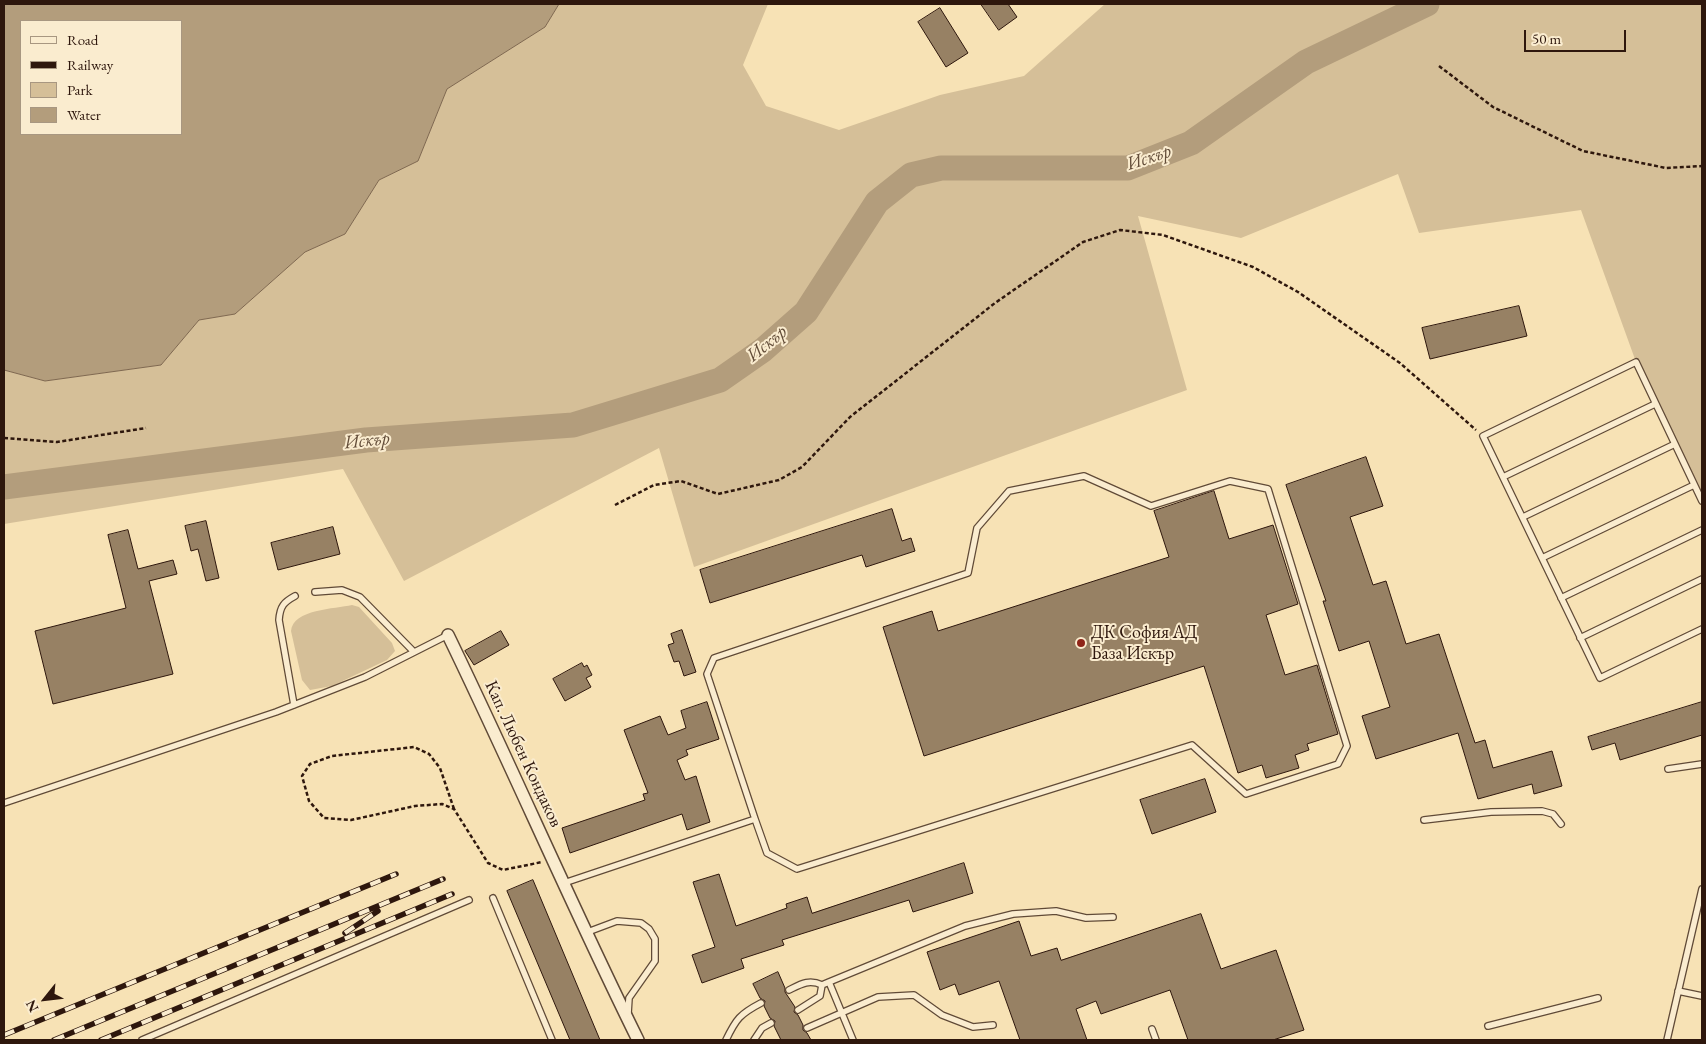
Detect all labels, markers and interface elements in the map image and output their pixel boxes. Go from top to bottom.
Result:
legend [20,20,182,135]
scale bar [1526,20,1628,52]
text: 50 m [1532,29,1561,48]
text: Road [67,30,98,49]
text: Railway [67,55,113,74]
text: Park [67,80,93,99]
text: Water [67,105,101,124]
water label: Искър [1124,140,1174,176]
water label: Искър [742,321,792,367]
water label: Искър [343,427,391,455]
place label: ДК София АД База Искър [1091,622,1198,664]
marker: ДК София АД База Искър [1075,637,1087,649]
street label: Кап. Любен Кондаков [480,677,566,831]
north arrow [20,974,70,1024]
text: N [21,997,43,1016]

